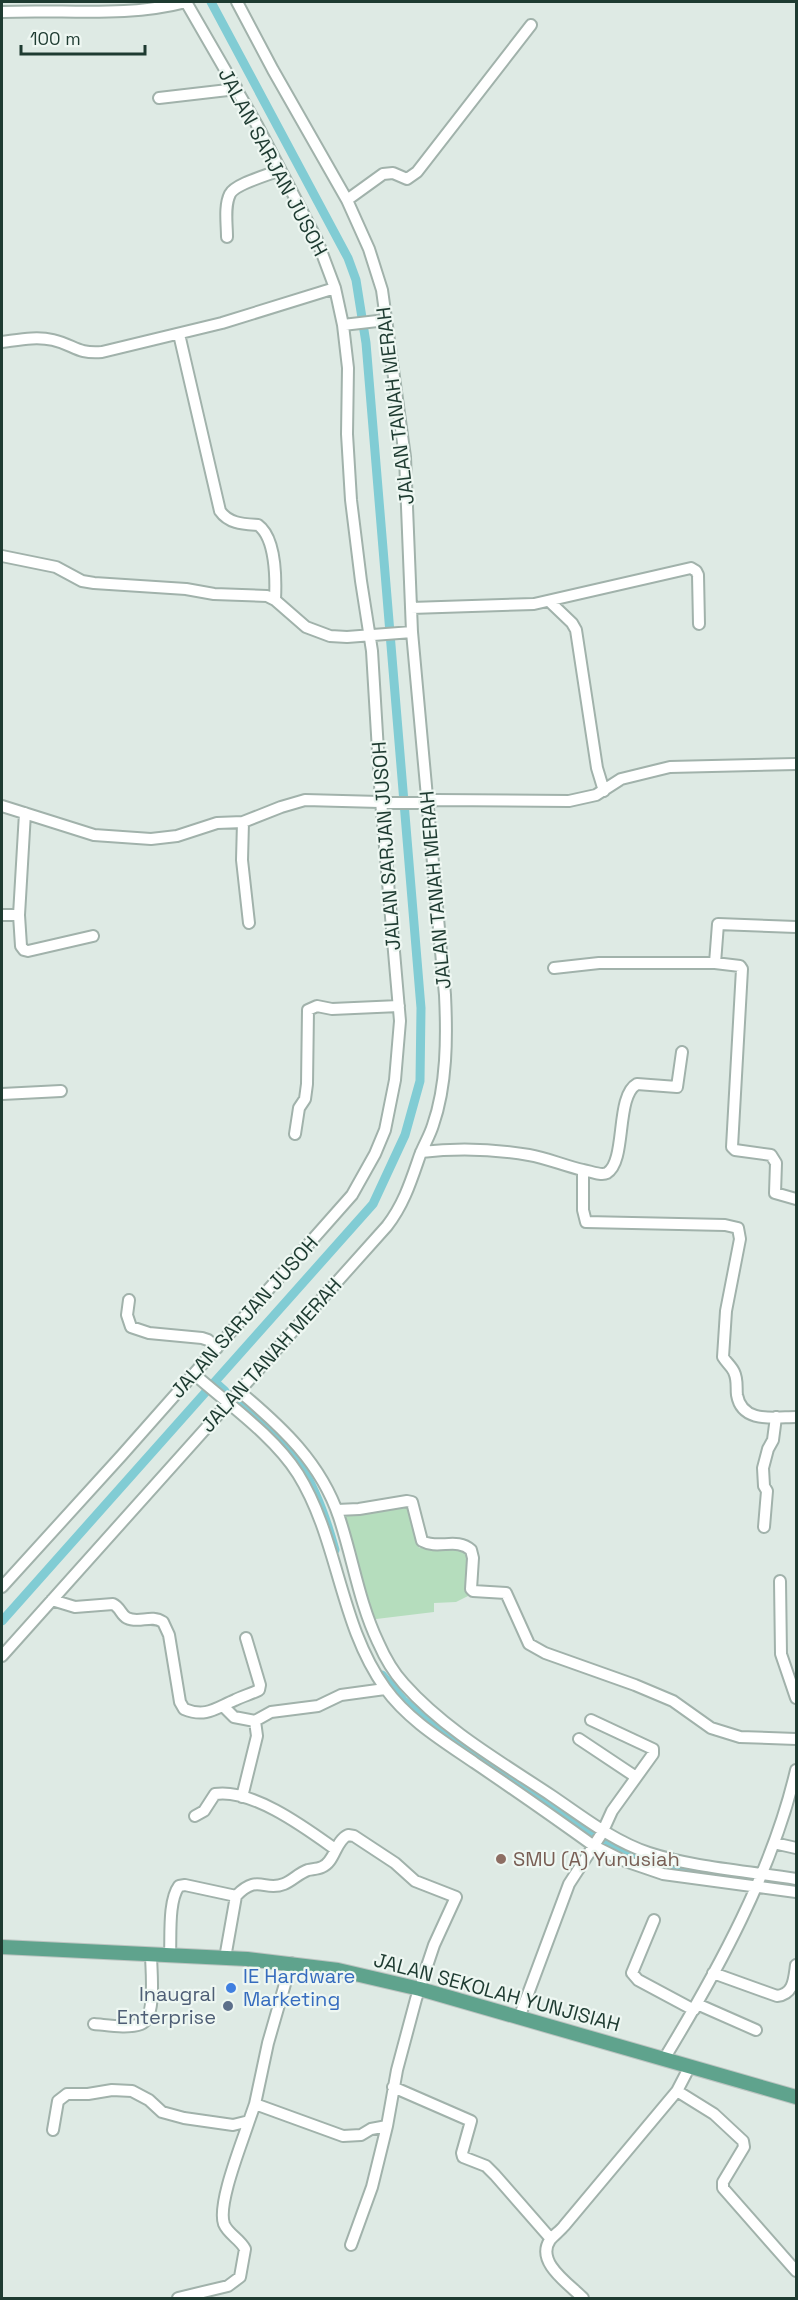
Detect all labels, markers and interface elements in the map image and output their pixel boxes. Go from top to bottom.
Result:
scale bar [21,18,146,56]
text: 100 m [30,27,81,50]
street label: JALAN SARJAN JUSOH [212,63,334,261]
street label: JALAN TANAH MERAH [370,306,420,506]
street label: JALAN SARJAN JUSOH [366,741,406,951]
street label: JALAN TANAH MERAH [413,790,457,990]
street label: JALAN SARJAN JUSOH [164,1230,324,1404]
street label: JALAN TANAH MERAH [195,1272,347,1438]
place label: SMU (A) Yunusiah [513,1846,680,1872]
marker: SMU (A) Yunusiah [494,1852,508,1866]
street label: JALAN SEKOLAH YUNJISIAH [371,1947,623,2037]
place label: IE Hardware Marketing [243,1963,355,2012]
place label: Inaugral Enterprise [117,1981,216,2030]
marker: IE Hardware Marketing [224,1981,238,1995]
marker: Inaugral Enterprise [221,1999,235,2013]

